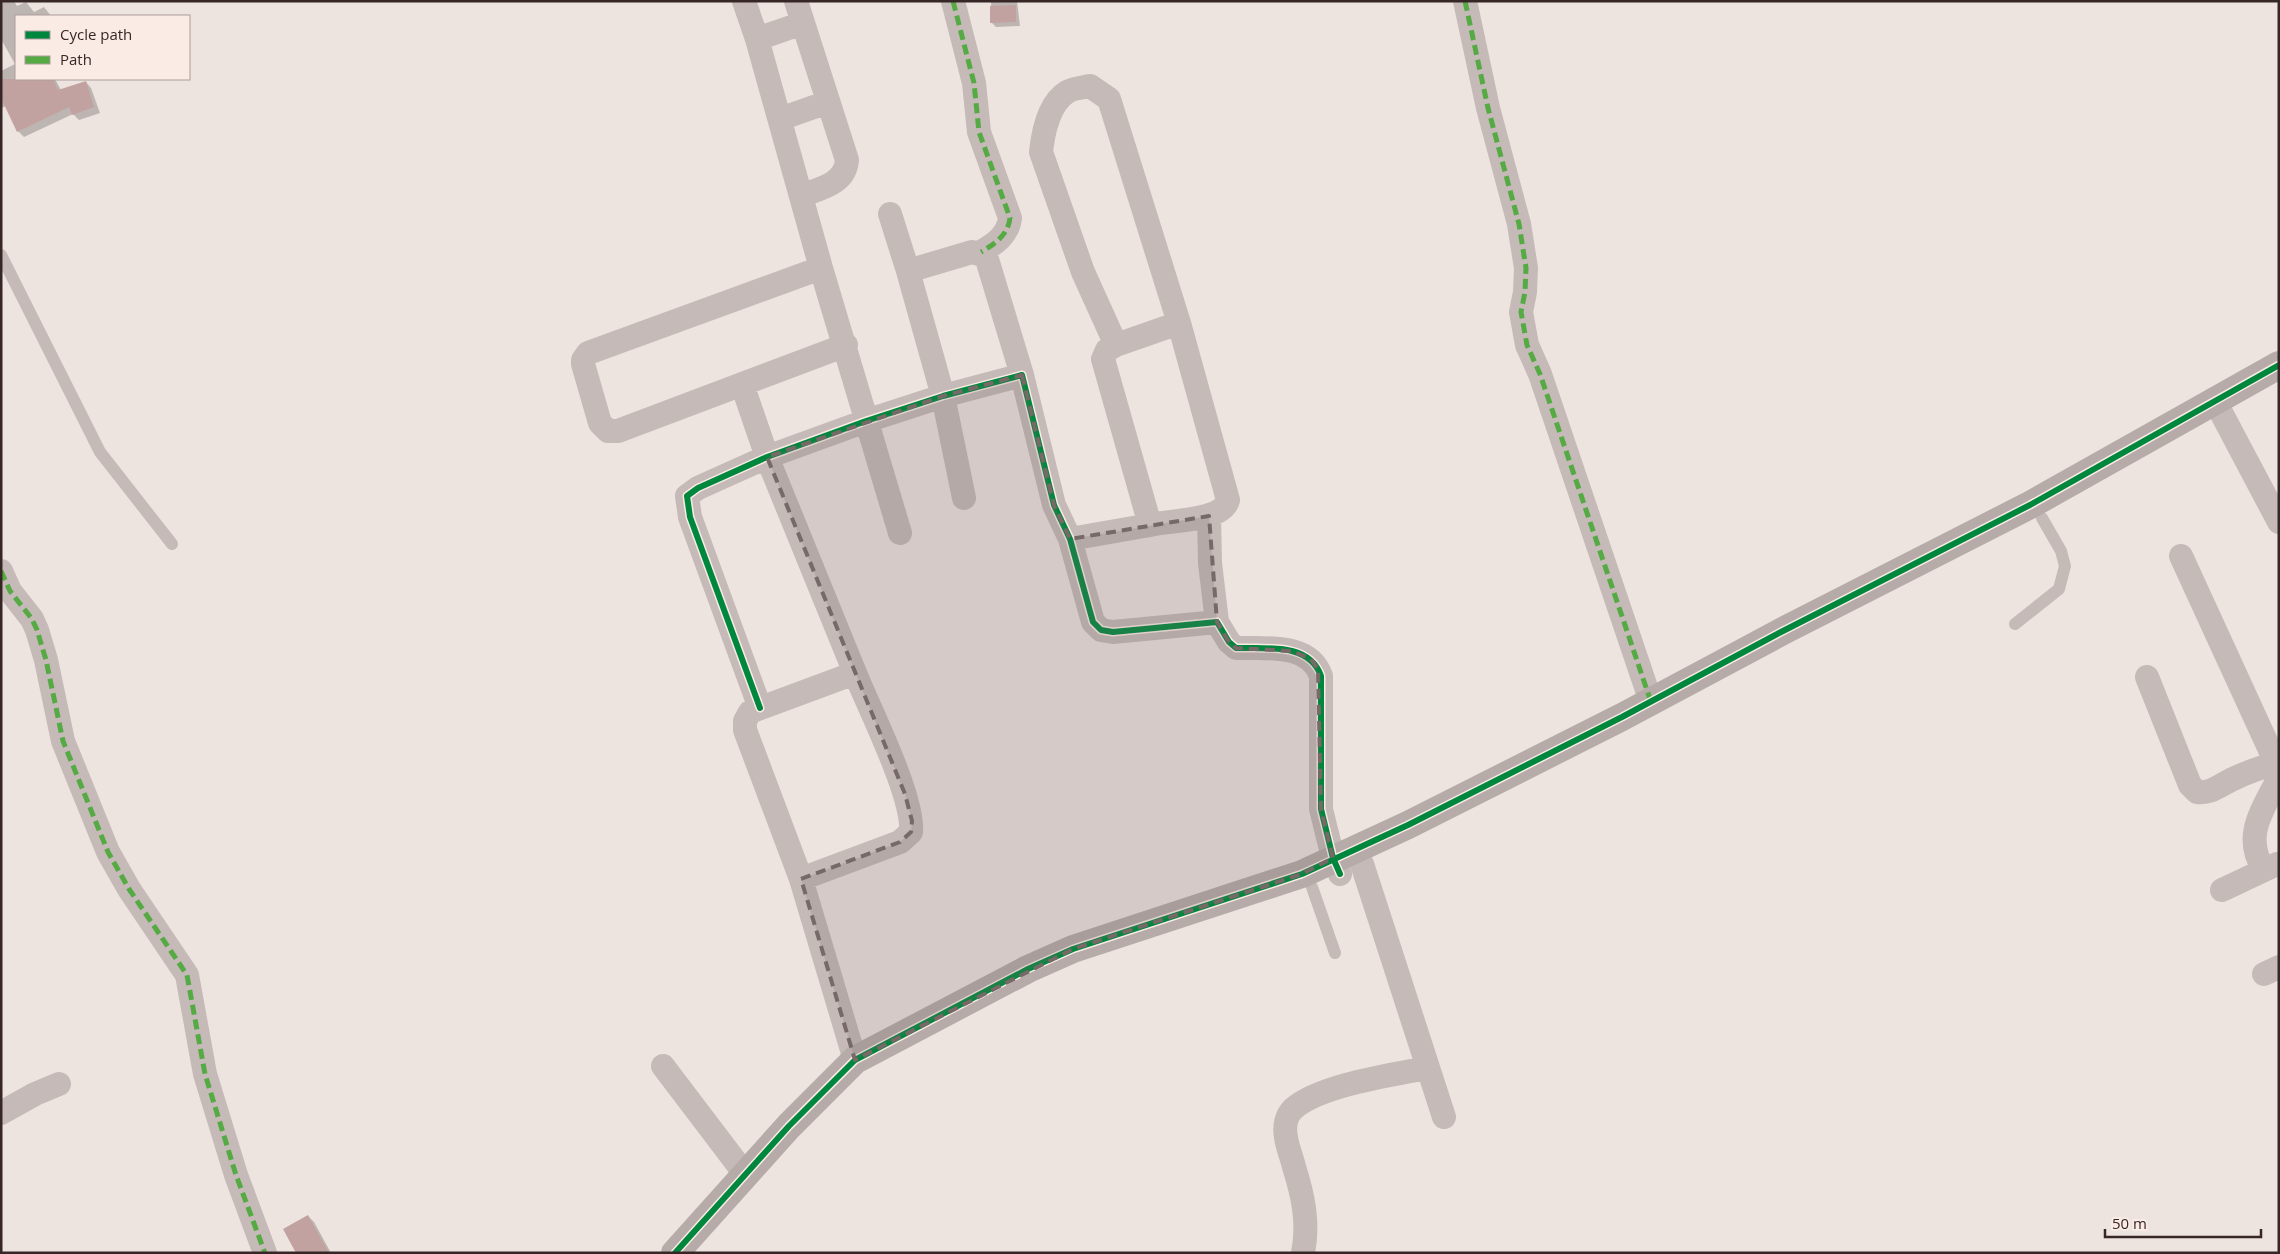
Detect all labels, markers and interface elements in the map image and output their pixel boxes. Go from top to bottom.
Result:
legend [15,15,190,80]
text: Cycle path [60,24,132,44]
text: Path [60,49,92,69]
scale bar [2105,1206,2261,1238]
text: 50 m [2112,1213,2147,1233]

